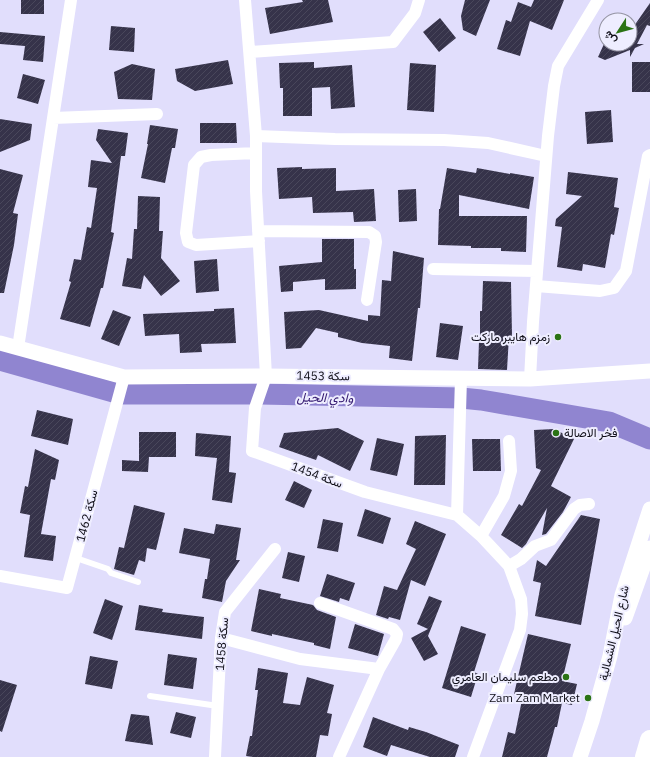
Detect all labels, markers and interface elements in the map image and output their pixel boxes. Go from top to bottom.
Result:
north arrow [598,12,638,52]
text: ش [600,28,619,47]
place label: زمزم هايبر ماركت [471,329,550,345]
marker: زمزم هايبر ماركت [553,332,563,342]
street label: سكة 1453 [296,368,350,383]
water label: وادي الحيل [296,389,354,408]
place label: فخر الاصالة [564,425,618,441]
marker: فخر الاصالة [551,428,561,438]
street label: سكة 1454 [289,458,345,491]
street label: سكة 1462 [72,488,101,544]
street label: شارع الحيل الشمالية [595,584,634,683]
street label: سكة 1458 [212,617,231,671]
place label: مطعم سليمان العامري [452,669,558,687]
marker: مطعم سليمان العامري [561,672,571,682]
place label: Zam Zam Market [489,690,580,705]
marker: Zam Zam Market [583,693,593,703]

